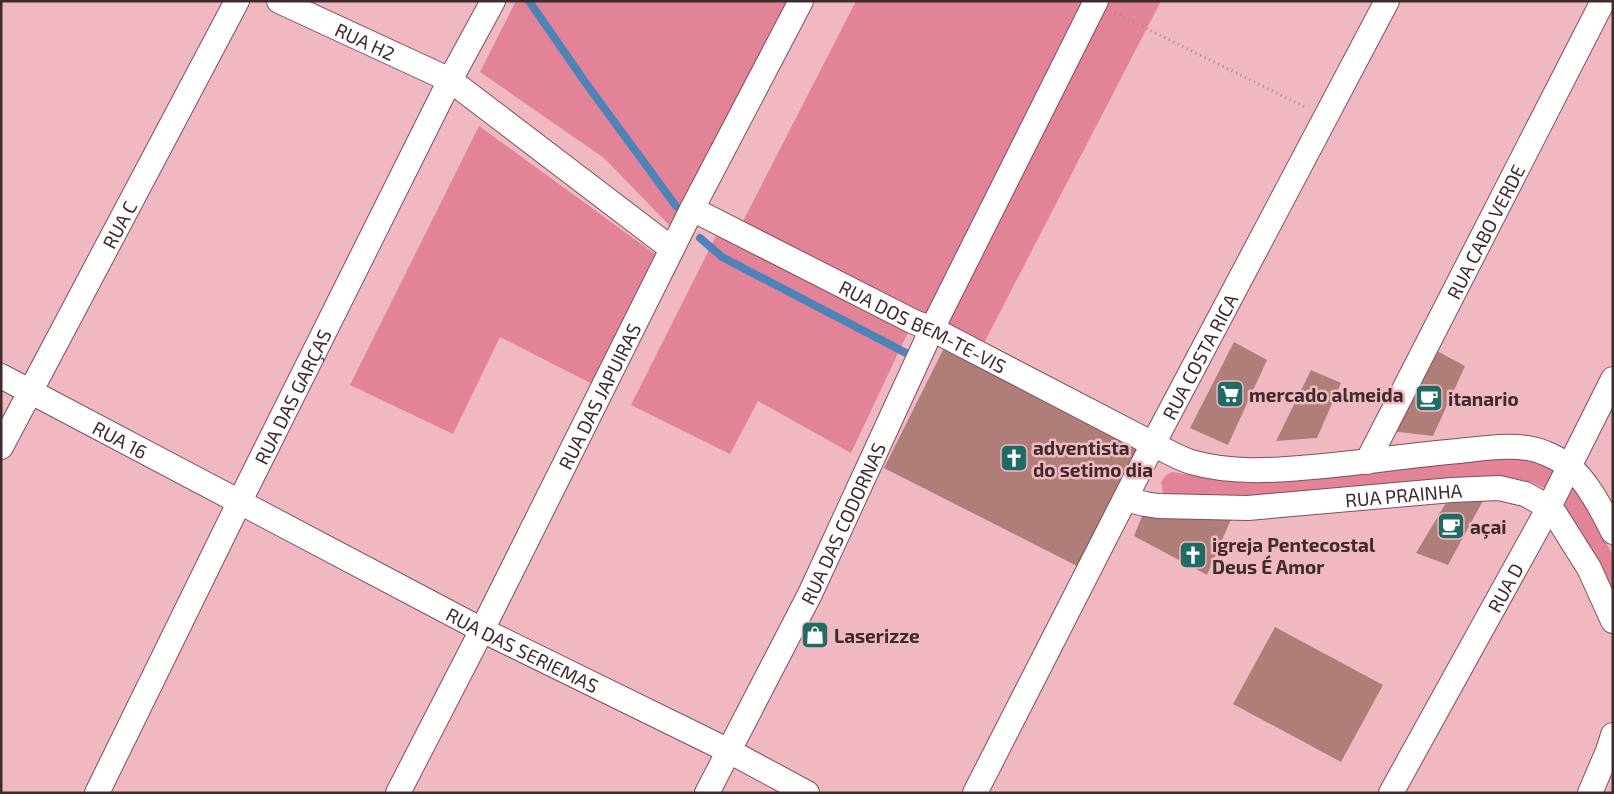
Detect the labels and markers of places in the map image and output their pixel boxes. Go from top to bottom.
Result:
supermarket icon: mercado almeida [1215,379,1245,409]
place label: mercado almeida [1249,383,1404,406]
cafe icon: itanario [1414,383,1444,413]
place label: itanario [1448,387,1519,410]
place label: adventista do setimo dia [1033,436,1153,481]
church icon: adventista do setimo dia [999,443,1029,473]
cafe icon: açai [1436,511,1466,541]
place label: açai [1470,515,1507,539]
place label: igreja Pentecostal Deus É Amor [1212,533,1376,578]
church icon: igreja Pentecostal Deus É Amor [1178,540,1208,570]
shop icon: Laserizze [800,620,830,650]
place label: Laserizze [834,624,920,647]

